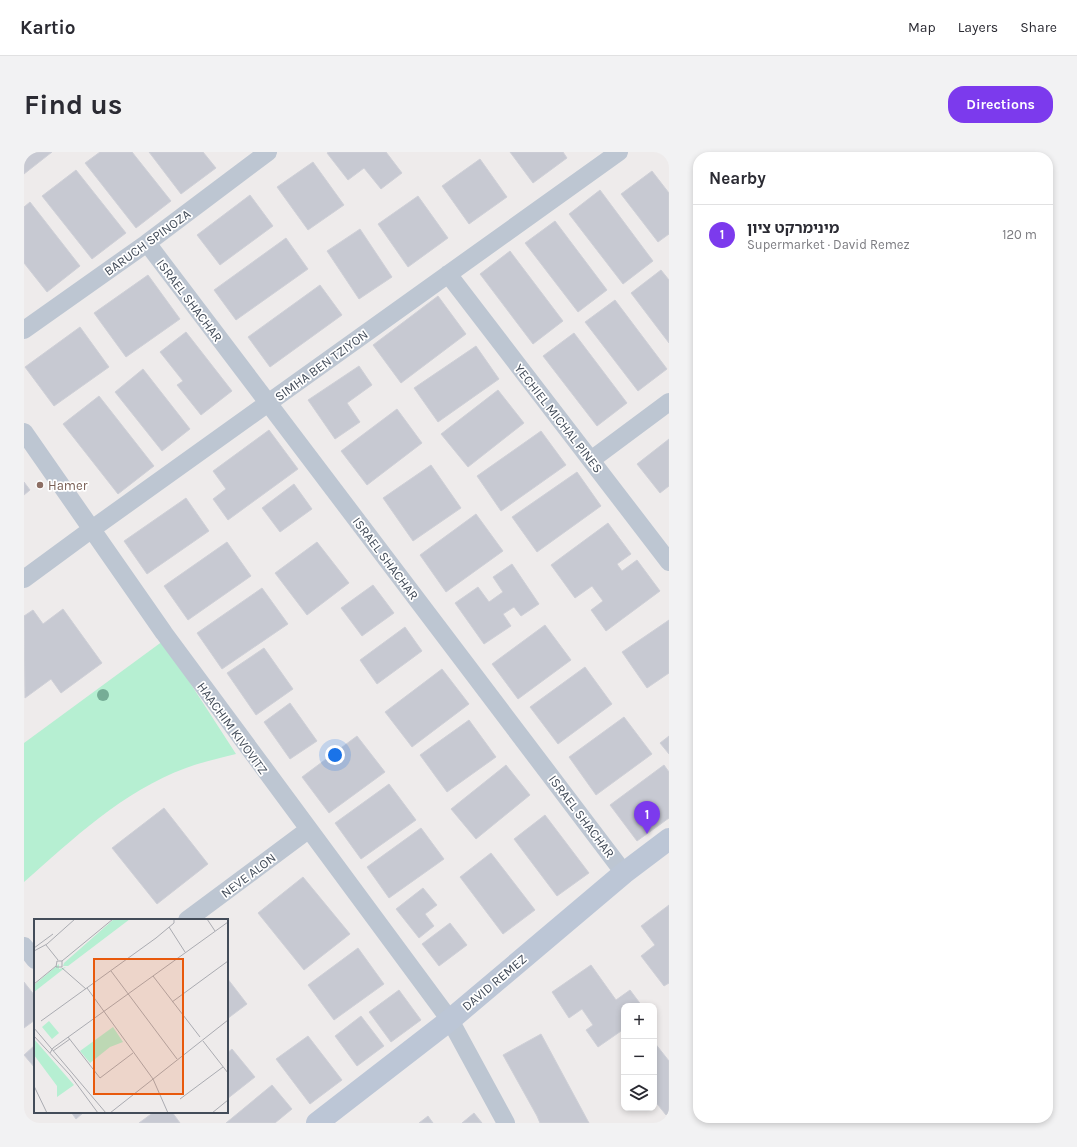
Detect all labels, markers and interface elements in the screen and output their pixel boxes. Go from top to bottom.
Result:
text: Kartio [20,17,75,39]
text: Map [908,19,936,36]
text: Layers [958,19,998,36]
text: Share [1020,19,1057,36]
button: Directions [948,86,1053,123]
text: Find us [24,88,123,121]
text: Nearby [709,168,766,188]
street label: BARUCH SPINOZA [101,206,194,279]
text: מינימרקט ציון [747,219,839,237]
text: 1 [720,227,724,242]
text: 120 m [1002,227,1037,242]
text: Supermarket · David Remez [747,237,910,252]
street label: ISRAEL SHACHAR [154,256,226,345]
street label: SIMHA BEN TZIYON [272,327,371,404]
street label: YECHIEL MICHAL PINES [511,361,606,476]
place label: Hamer [48,478,88,493]
marker: Hamer [35,480,45,490]
street label: ISRAEL SHACHAR [350,514,422,603]
street label: HAACHIM KIVOVITZ [194,679,271,777]
your location [325,745,345,765]
street label: ISRAEL SHACHAR [546,772,618,861]
pin: 1 [634,801,660,834]
street label: NEVE ALON [218,850,279,901]
inset map [34,919,228,1113]
street label: DAVID REMEZ [459,951,530,1014]
map controls [621,1003,657,1111]
button: + [621,1003,657,1039]
button: − [621,1039,657,1075]
button: layers [621,1075,657,1111]

